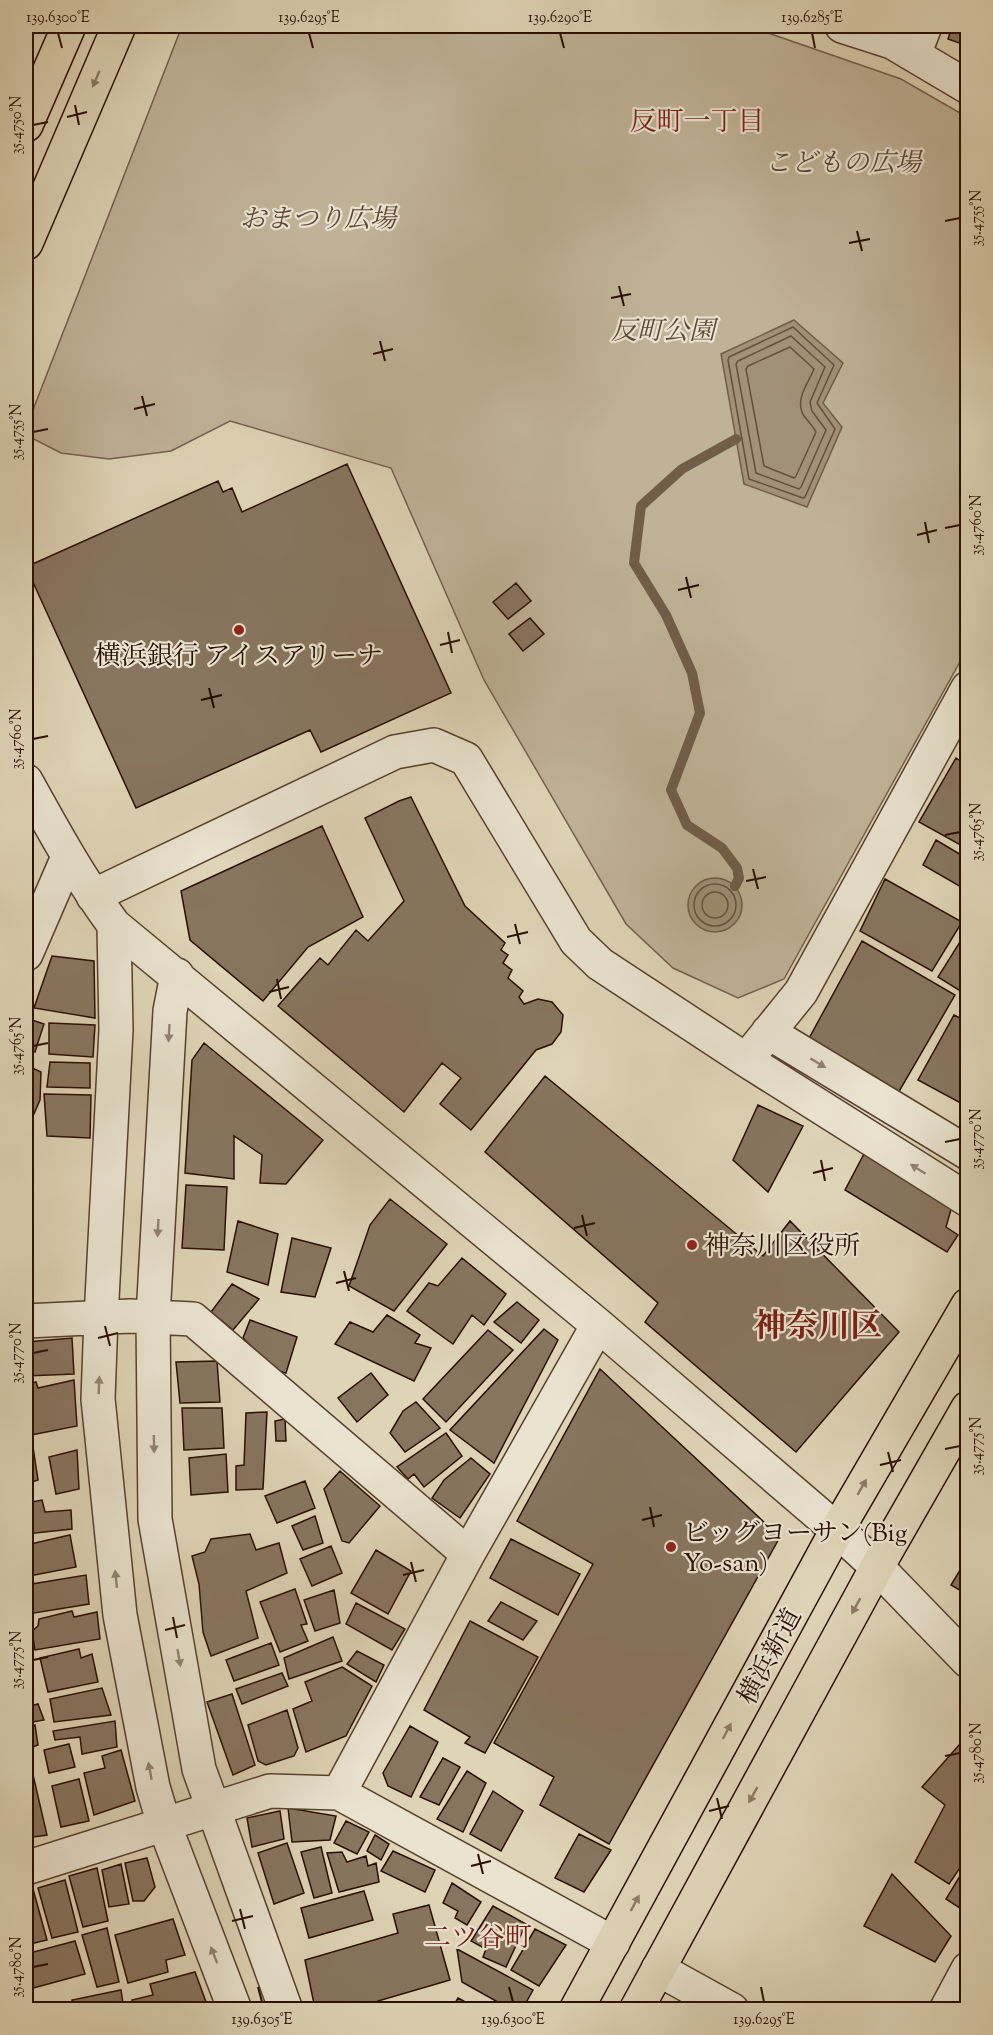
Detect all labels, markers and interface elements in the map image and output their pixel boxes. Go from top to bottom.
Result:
text: 139.6300°E [26,8,90,29]
text: 139.6295°E [278,8,340,29]
text: 139.6290°E [528,8,592,29]
text: 139.6285°E [781,8,843,29]
one-way arrow [91,71,101,89]
text: 35.4750°N [7,96,28,154]
district label: 反町一丁目 [630,104,765,143]
park label: こどもの広場 [765,146,923,183]
text: 35.4755°N [967,190,988,246]
park label: おまつり広場 [240,202,398,239]
park label: 反町公園 [611,314,719,351]
text: 35.4755°N [7,404,28,460]
text: 35.4760°N [967,494,988,556]
marker: 横浜銀行 アイスアリーナ [232,623,246,637]
place label: 横浜銀行 アイスアリーナ [95,639,383,676]
text: 35.4760°N [7,708,28,770]
text: 35.4765°N [967,803,988,861]
text: 35.4765°N [7,1017,28,1075]
one-way arrow [164,1024,174,1043]
one-way arrow [810,1057,826,1068]
text: 35.4770°N [967,1109,988,1169]
one-way arrow [910,1164,926,1175]
one-way arrow [154,1218,163,1237]
place label: 神奈川区役所 [704,1229,860,1266]
marker: 神奈川区役所 [685,1238,699,1252]
district label: 神奈川区 [754,1305,882,1351]
text: 35.4770°N [7,1323,28,1383]
one-way arrow [94,1376,103,1395]
text: 35.4775°N [967,1417,988,1475]
one-way arrow [149,1434,159,1453]
one-way arrow [856,1479,867,1495]
place label: ビッグヨーサン(Big Yo-san) [683,1516,907,1583]
marker: ビッグヨーサン(Big Yo-san) [664,1540,678,1554]
one-way arrow [111,1570,121,1589]
one-way arrow [851,1597,861,1614]
street label: 横浜新道 [730,1603,812,1712]
text: 35.4775°N [7,1631,28,1689]
one-way arrow [174,1648,183,1667]
text: 35.4780°N [967,1722,988,1784]
one-way arrow [722,1723,732,1740]
one-way arrow [145,1761,154,1780]
one-way arrow [748,1787,758,1804]
one-way arrow [630,1894,640,1911]
district label: 二ツ谷町 [424,1920,532,1959]
text: 35.4780°N [7,1936,28,1998]
one-way arrow [209,1946,219,1964]
text: 139.6305°E [231,2010,293,2031]
text: 139.6300°E [481,2010,545,2031]
text: 139.6295°E [733,2010,795,2031]

